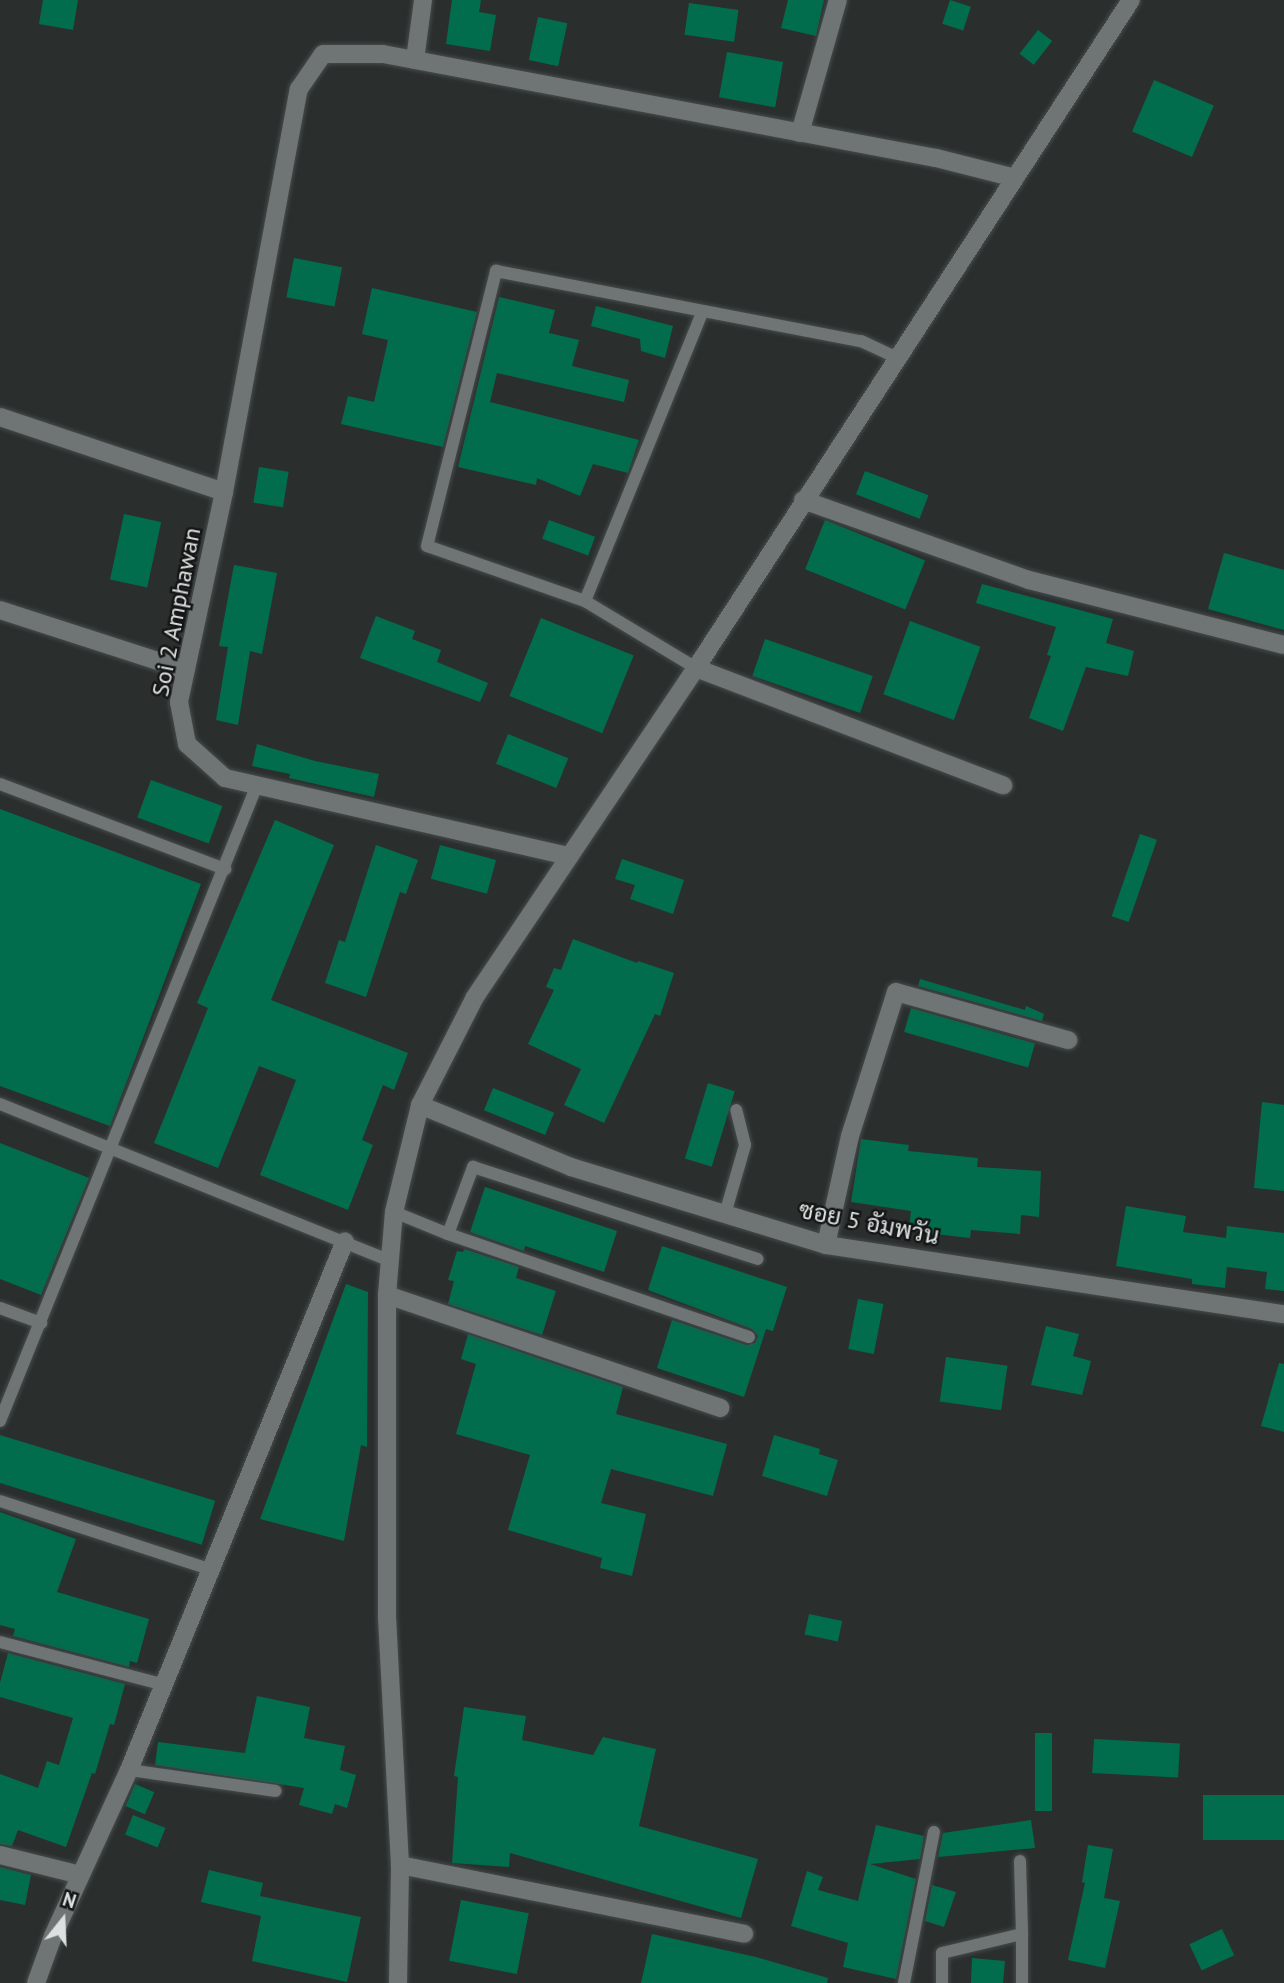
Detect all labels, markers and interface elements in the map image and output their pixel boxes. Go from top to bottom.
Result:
street label: Soi 2 Amphawan [145,525,207,699]
street label: ซอย 5 อัมพวัน [796,1195,942,1251]
north arrow [28,1885,98,1955]
text: N [60,1887,79,1913]

